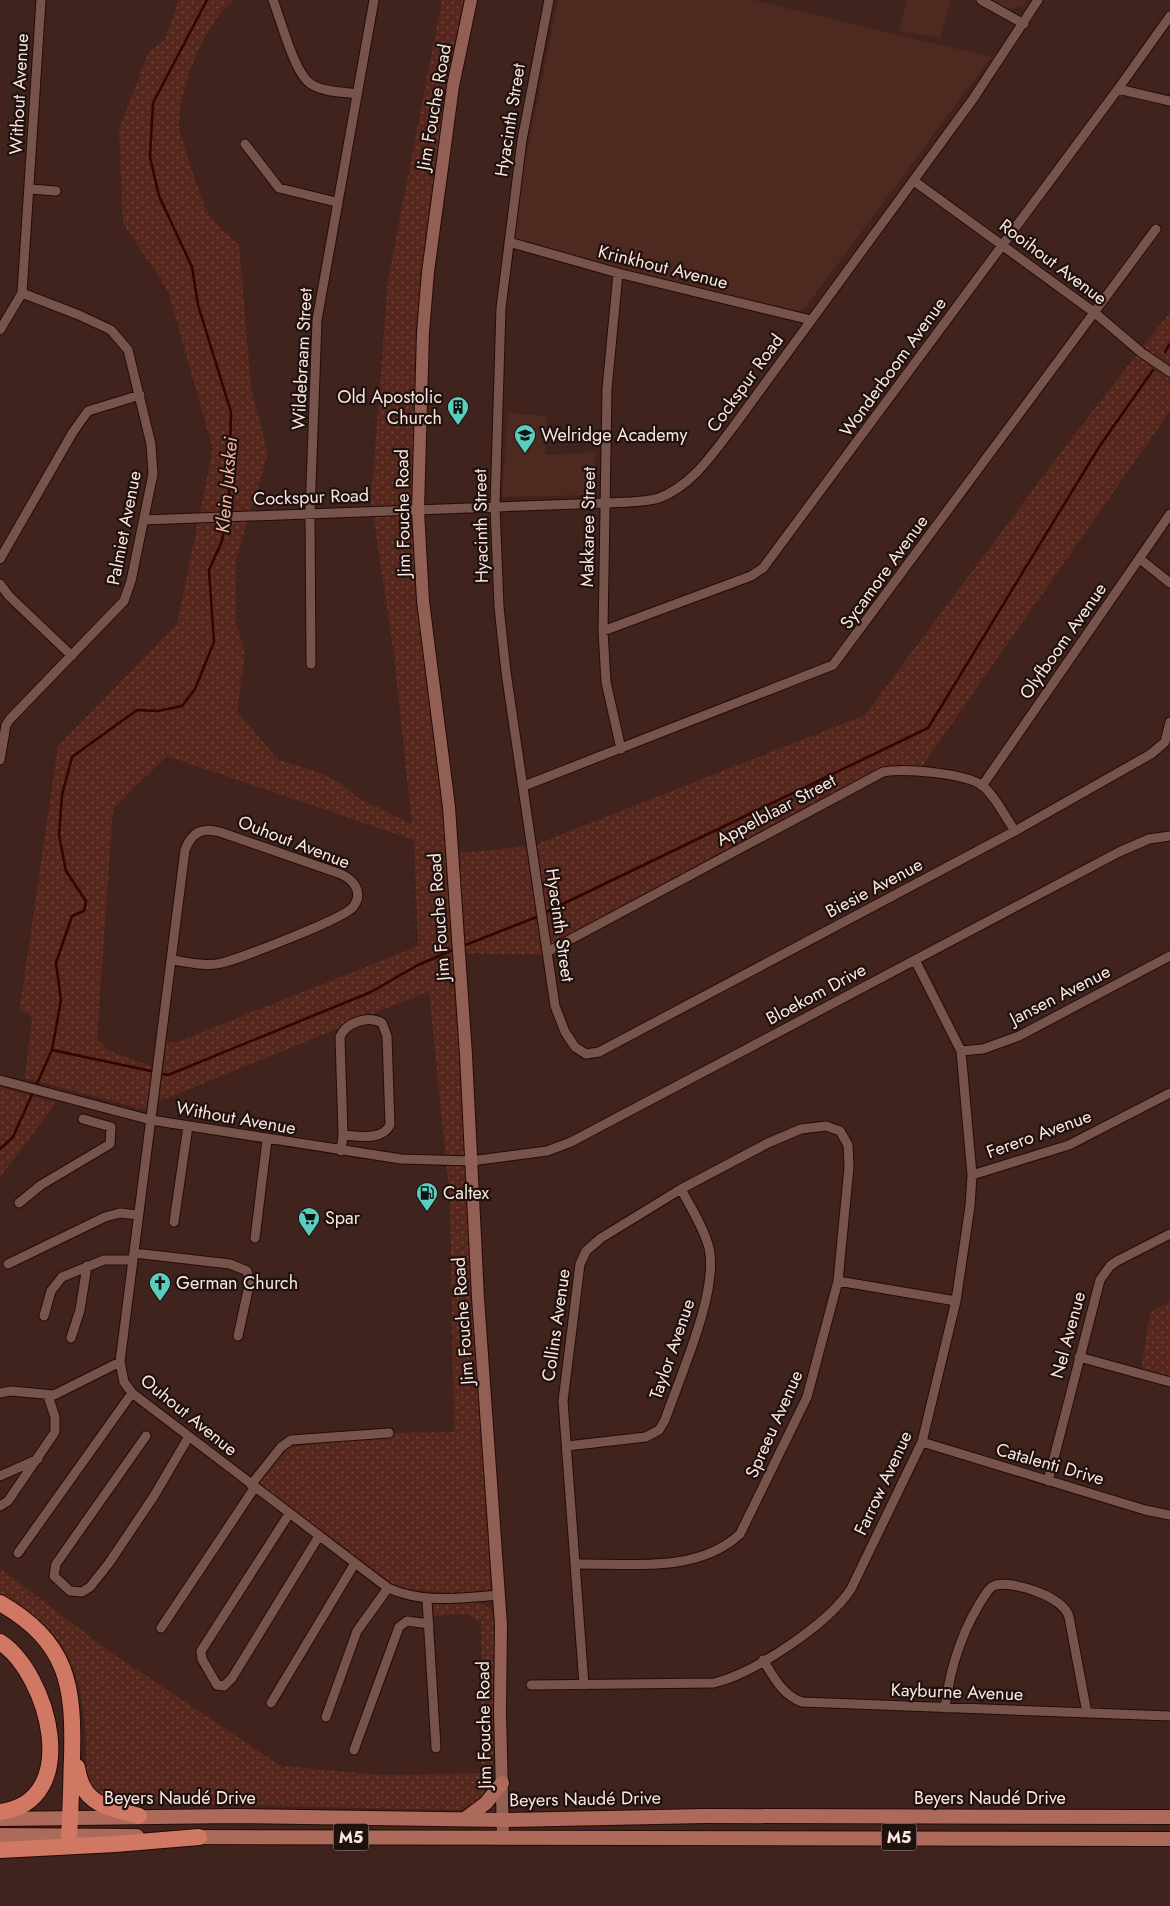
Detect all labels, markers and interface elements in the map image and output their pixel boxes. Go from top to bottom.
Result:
street label: Without Avenue [3,33,35,155]
street label: Jim Fouche Road [410,42,458,174]
street label: Hyacinth Street [488,61,532,178]
street label: Rooihout Avenue [994,213,1112,311]
street label: Krinkhout Avenue [595,238,731,296]
street label: Wildebraam Street [285,287,319,431]
street label: Wonderboom Avenue [833,292,953,442]
street label: Cockspur Road [700,328,790,438]
place label: Old Apostolic Church [337,384,442,431]
building icon: Old Apostolic Church [446,395,470,426]
place label: Welridge Academy [541,422,687,448]
school or university icon: Welridge Academy [513,423,537,454]
water label: Klein Jukskei [209,435,244,534]
street label: Jim Fouche Road [389,449,417,579]
street label: Makkaree Street [574,466,602,587]
street label: Hyacinth Street [467,468,495,583]
street label: Palmiet Avenue [100,469,148,587]
street label: Cockspur Road [253,482,369,512]
street label: Sycamore Avenue [834,510,934,634]
street label: Olyfboom Avenue [1013,577,1113,705]
street label: Appelblaar Street [712,767,841,852]
street label: Ouhout Avenue [234,809,354,875]
street label: Biesie Avenue [821,851,927,925]
street label: Jim Fouche Road [422,852,457,984]
street label: Hyacinth Street [539,867,581,984]
street label: Bloekom Drive [761,957,871,1031]
street label: Jansen Avenue [1003,958,1115,1032]
street label: Without Avenue [174,1095,298,1141]
street label: Ferero Avenue [983,1103,1095,1165]
place label: Caltex [443,1180,489,1206]
fuel station icon: Caltex [415,1181,439,1212]
place label: Spar [325,1205,361,1231]
supermarket icon: Spar [297,1206,321,1237]
street label: Jim Fouche Road [446,1256,481,1388]
street label: Collins Avenue [535,1267,577,1383]
place label: German Church [176,1270,298,1296]
church icon: German Church [148,1271,172,1302]
street label: Nel Avenue [1044,1289,1092,1381]
street label: Taylor Avenue [643,1295,701,1403]
street label: Spreeu Avenue [739,1366,809,1482]
street label: Ouhout Avenue [135,1368,243,1462]
street label: Farrow Avenue [847,1427,919,1539]
street label: Catalenti Drive [993,1436,1107,1492]
street label: Jim Fouche Road [470,1661,498,1791]
street label: Kayburne Avenue [890,1677,1024,1707]
street label: Beyers Naudé Drive [104,1785,256,1811]
street label: Beyers Naudé Drive [509,1785,661,1813]
street label: Beyers Naudé Drive [914,1785,1066,1811]
road number: M5 [334,1824,368,1850]
road number: M5 [882,1824,916,1850]

